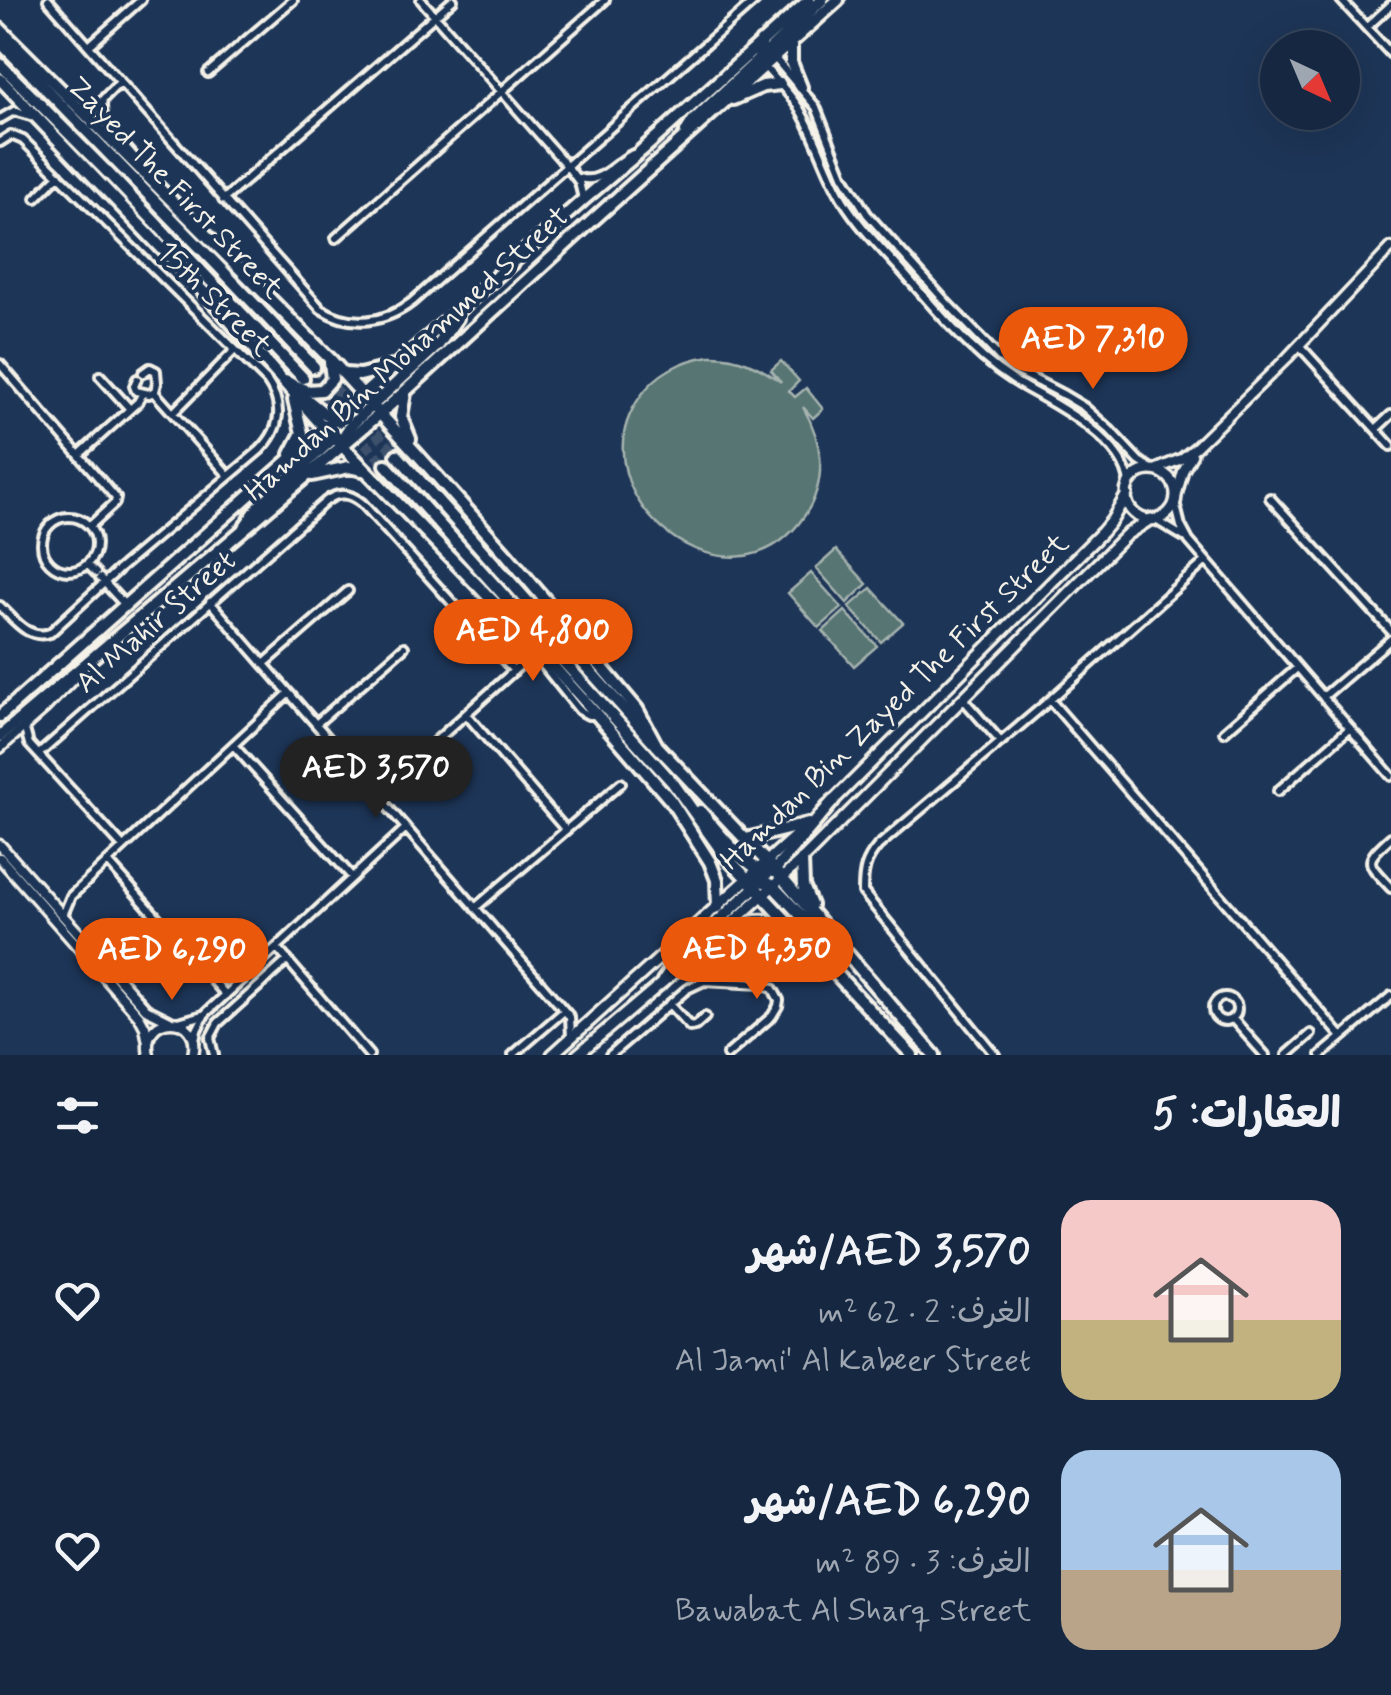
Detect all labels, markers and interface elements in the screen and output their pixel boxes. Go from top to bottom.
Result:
north arrow [1260,30,1360,130]
map controls [1260,30,1360,130]
street label: Zayed The First Street [58,68,292,308]
street label: Hamdan Bin Mohammed Street [236,198,578,511]
street label: 15th Street [148,233,281,366]
pin: AED 7,310 [979,307,1207,392]
text: AED 7,310 [1021,318,1165,360]
street label: Hamdan Bin Zayed The First Street [712,525,1078,879]
street label: Al Mahir Street [68,542,244,703]
pin: AED 4,800 [419,599,647,684]
text: AED 4,800 [456,610,610,652]
pin: AED 3,570 [262,736,490,821]
text: AED 3,570 [302,747,450,789]
pin: AED 4,350 [643,917,871,1002]
pin: AED 6,290 [58,918,286,1003]
text: AED 4,350 [682,928,832,970]
text: AED 6,290 [97,929,247,971]
icon: filters [50,1088,105,1143]
text: العقارات: 5 [1153,1088,1341,1143]
text: AED 3,570/شهر [748,1225,1031,1280]
icon: home [1141,1240,1261,1360]
icon: heart [50,1273,105,1328]
text: الغرف: 2 · 62 m² [818,1292,1031,1334]
text: Al Jami' Al Kabeer Street [675,1340,1031,1382]
text: AED 6,290/شهر [747,1475,1031,1530]
icon: home [1141,1490,1261,1610]
icon: heart [50,1523,105,1578]
text: الغرف: 3 · 89 m² [816,1542,1031,1584]
text: Bawabat Al Sharq Street [675,1590,1031,1632]

